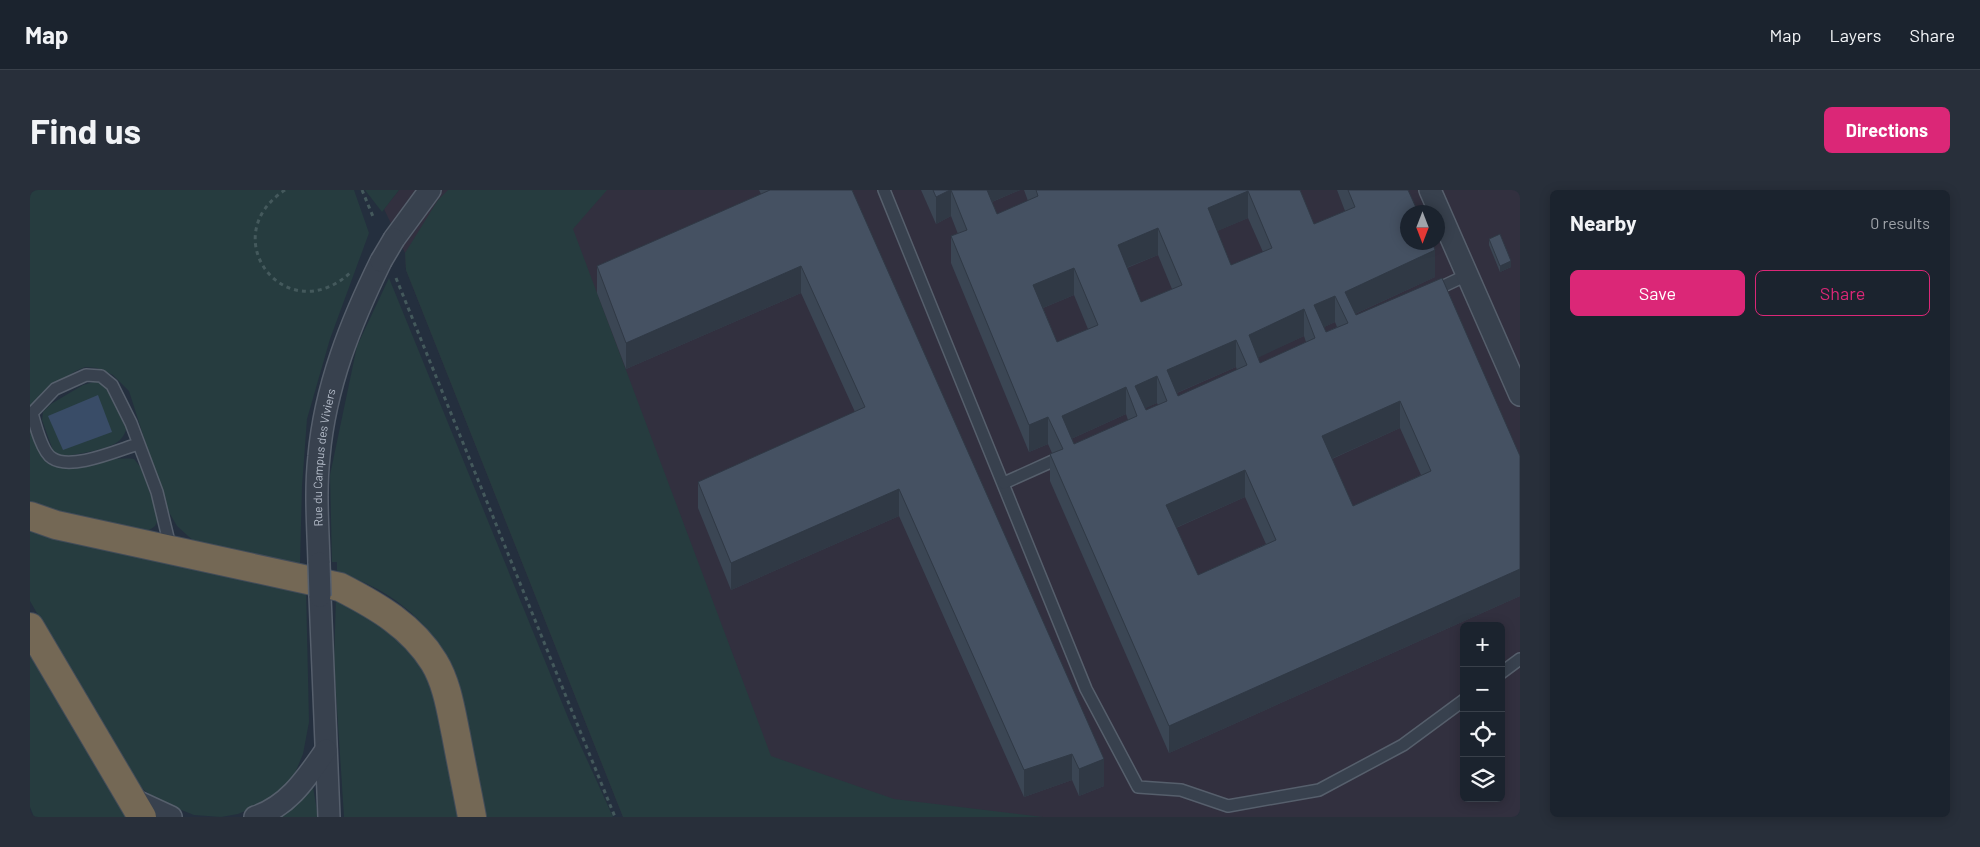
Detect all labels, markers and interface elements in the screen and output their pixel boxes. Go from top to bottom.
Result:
text: Map [25,20,68,49]
text: Map [1769,24,1801,46]
text: Layers [1829,24,1882,46]
text: Share [1910,24,1955,46]
button: Directions [1824,107,1950,153]
text: Find us [30,109,141,151]
north arrow [1400,205,1445,250]
text: Nearby [1570,210,1636,235]
text: 0 results [1870,213,1930,232]
button: Save [1570,270,1745,316]
button: Share [1755,270,1930,316]
street label: Rue du Campus des Viviers [310,387,338,527]
map controls [1460,622,1505,802]
button: + [1460,622,1505,667]
button: − [1460,667,1505,712]
button: locate [1460,712,1505,757]
button: layers [1460,757,1505,802]

